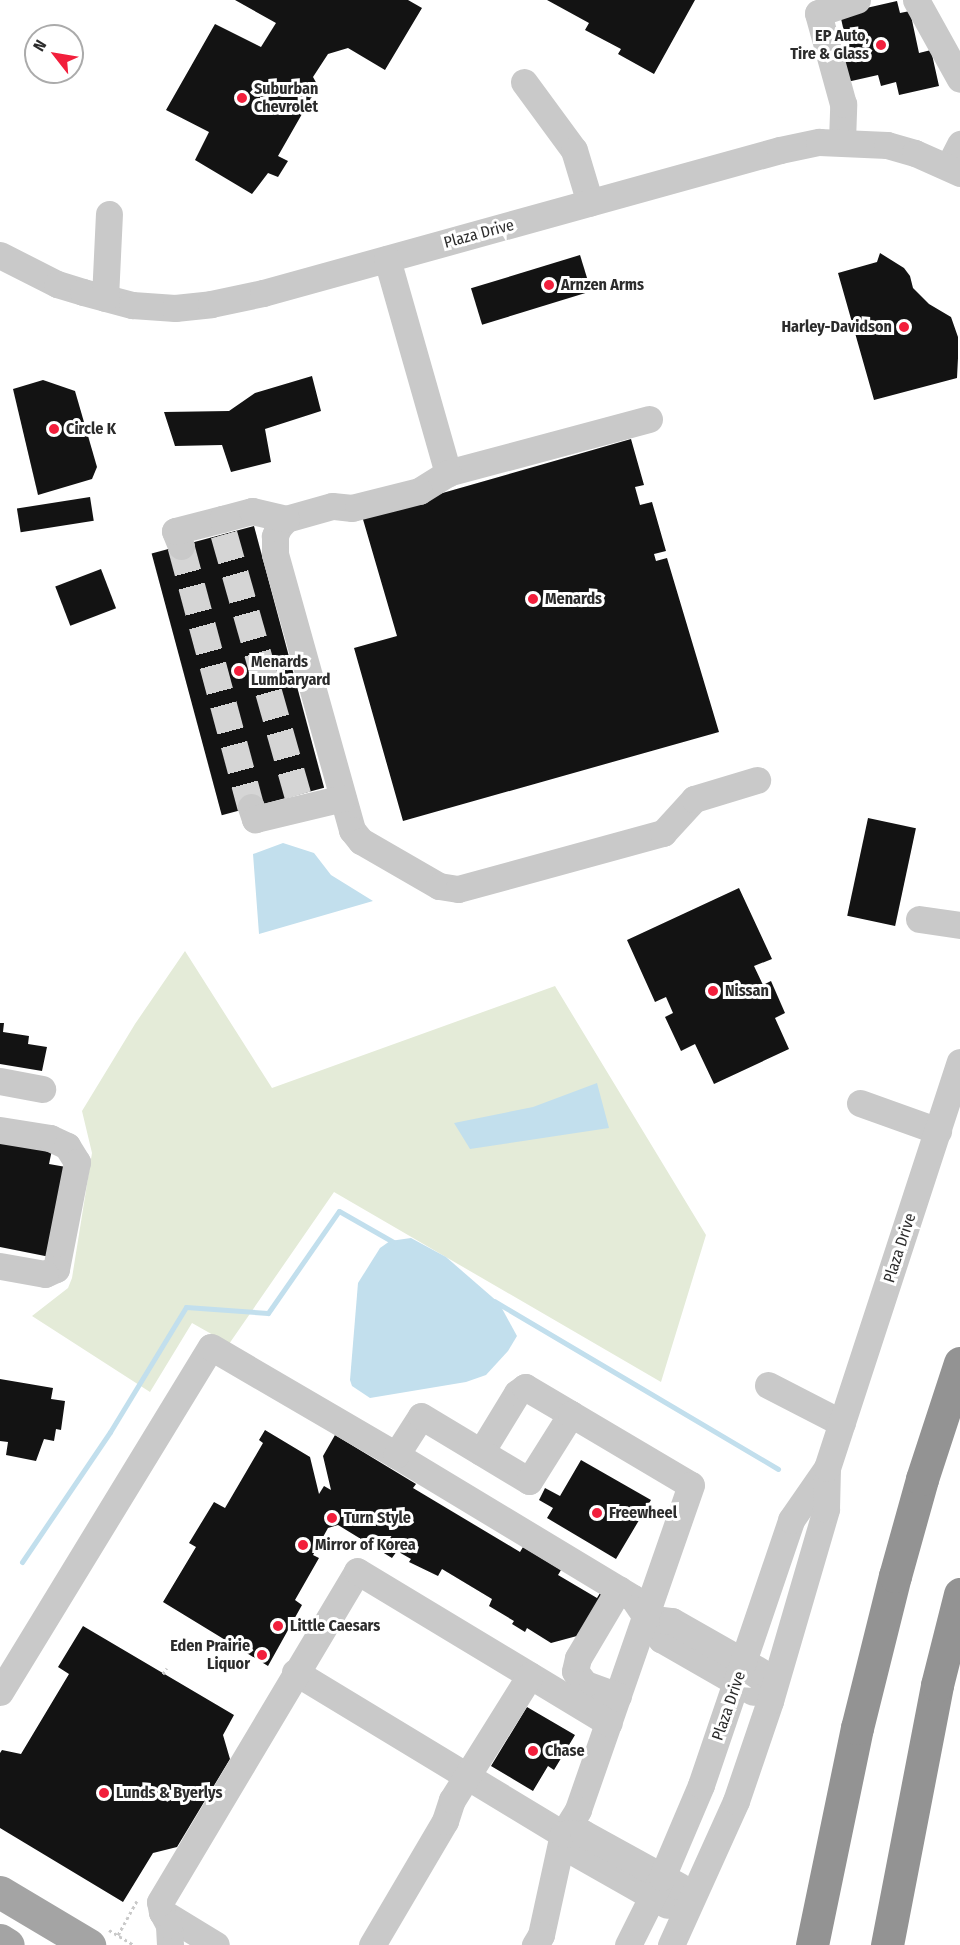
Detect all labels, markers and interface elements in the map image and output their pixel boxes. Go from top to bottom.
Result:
north arrow [24,24,84,84]
place label: EP Auto, Tire & Glass [790,26,869,64]
text: N [29,36,50,55]
marker: EP Auto, Tire & Glass [874,38,888,52]
place label: Suburban Chevrolet [254,79,318,117]
marker: Suburban Chevrolet [235,91,249,105]
street label: Plaza Drive [442,215,516,253]
place label: Arnzen Arms [561,275,644,295]
marker: Arnzen Arms [542,278,556,292]
place label: Harley-Davidson [781,317,892,337]
marker: Harley-Davidson [897,320,911,334]
place label: Circle K [66,419,116,439]
marker: Circle K [47,422,61,436]
place label: Menards [545,589,602,609]
marker: Menards [526,592,540,606]
place label: Menards Lumbaryard [251,652,330,690]
marker: Menards Lumbaryard [232,664,246,678]
place label: Nissan [725,981,769,1001]
marker: Nissan [706,984,720,998]
street label: Plaza Drive [880,1211,920,1285]
place label: Freewheel [609,1503,677,1523]
marker: Freewheel [590,1506,604,1520]
place label: Turn Style [344,1508,411,1528]
marker: Turn Style [325,1511,339,1525]
place label: Mirror of Korea [315,1535,416,1555]
marker: Mirror of Korea [296,1538,310,1552]
place label: Little Caesars [290,1616,380,1636]
marker: Little Caesars [271,1619,285,1633]
place label: Eden Prairie Liquor [170,1636,250,1674]
marker: Eden Prairie Liquor [255,1648,269,1662]
street label: Plaza Drive [708,1669,750,1743]
place label: Chase [545,1741,585,1761]
marker: Chase [526,1744,540,1758]
place label: Lunds & Byerlys [116,1783,222,1803]
marker: Lunds & Byerlys [97,1786,111,1800]

